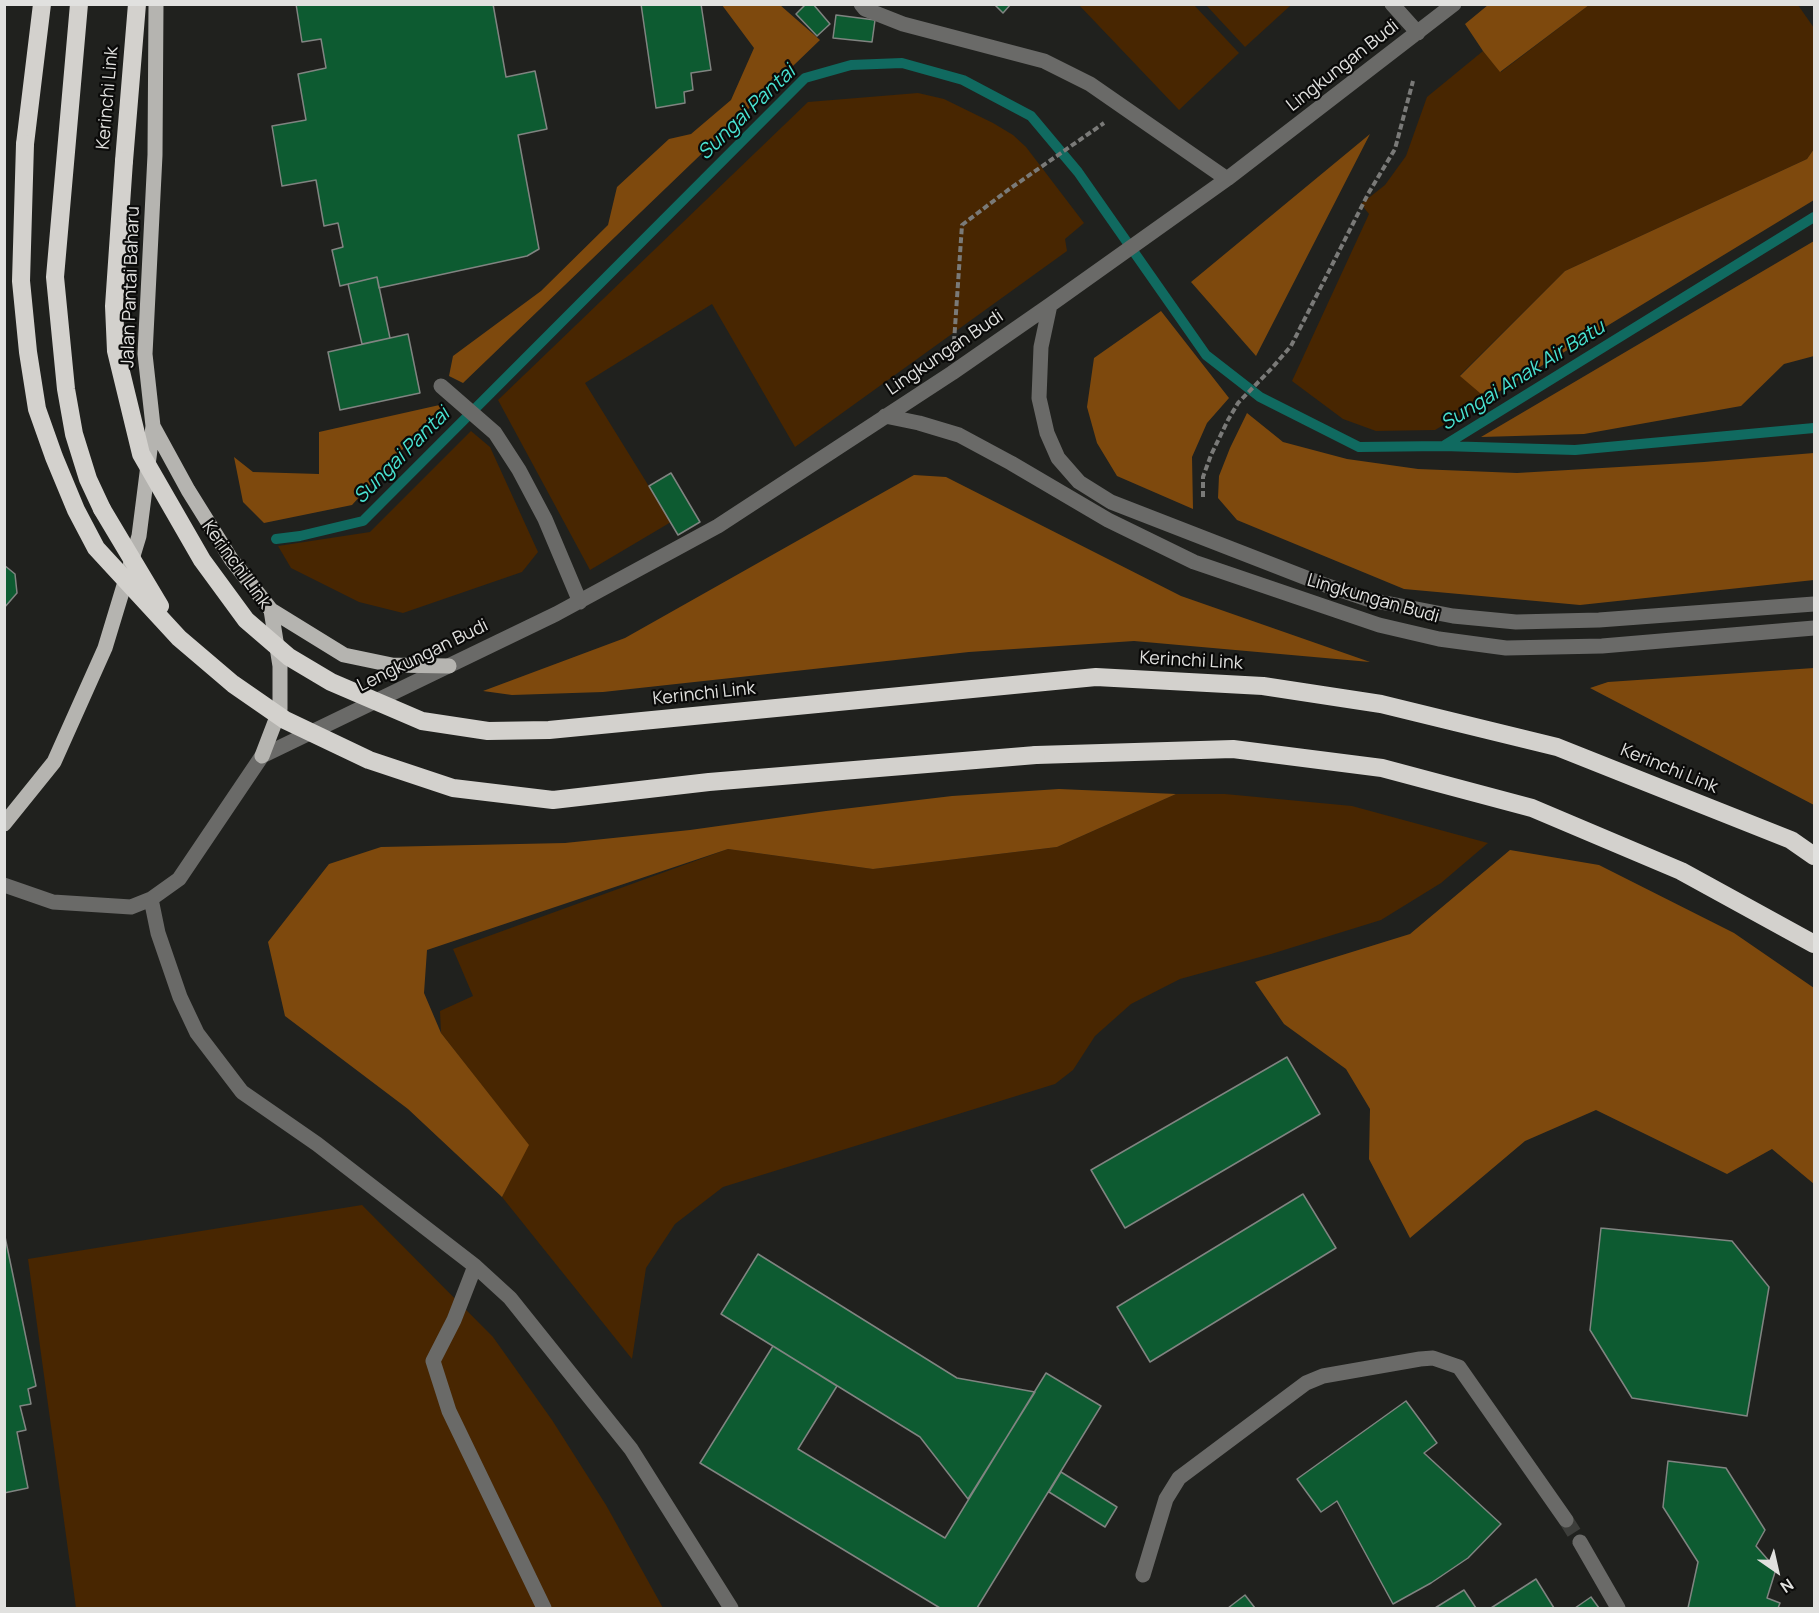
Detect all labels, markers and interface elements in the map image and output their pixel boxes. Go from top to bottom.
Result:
street label: Lingkungan Budi [1283,15,1403,117]
street label: Kerinchi Link [93,46,123,150]
water label: Sungai Pantai [693,61,801,165]
street label: Jalan Pantai Baharu [117,206,145,368]
street label: Lingkungan Budi [882,306,1008,400]
water label: Sungai Anak Air Batu [1436,316,1610,436]
water label: Sungai Pantai [349,403,455,509]
street label: Kerinchi Link [197,517,275,613]
street label: Lingkungan Budi [1304,570,1442,628]
street label: Lengkungan Budi [354,615,492,697]
street label: Kerinchi Link [1139,648,1243,674]
street label: Kerinchi Link [652,678,756,710]
street label: Kerinchi Link [1617,740,1721,798]
north arrow [1747,1541,1807,1601]
text: N [1776,1574,1798,1598]

